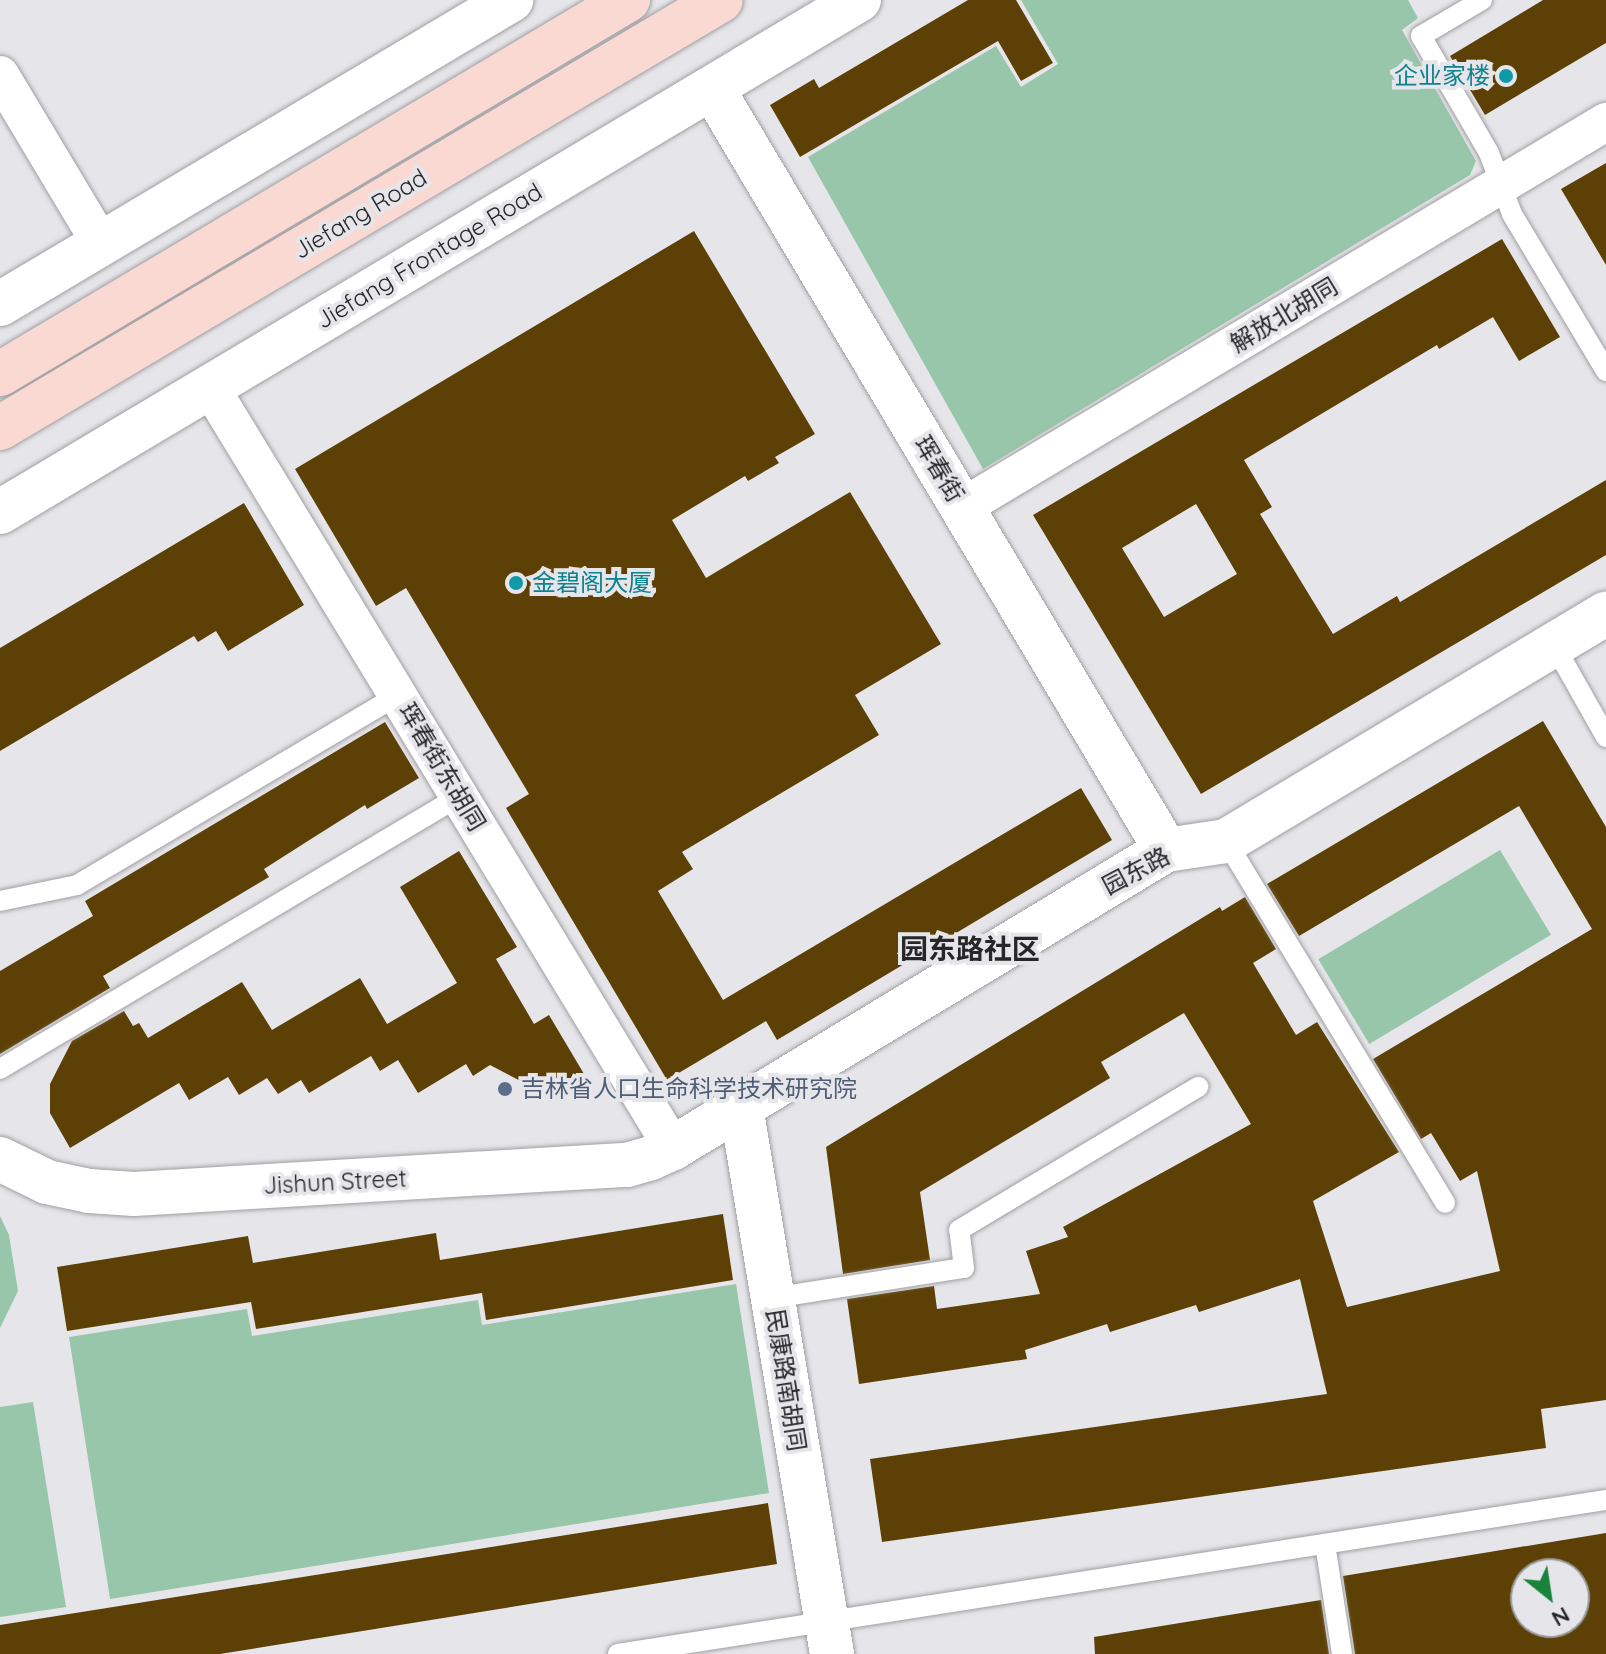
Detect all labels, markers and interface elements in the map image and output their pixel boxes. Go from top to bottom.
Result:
place label: 企业家楼 [1394,62,1490,90]
marker: 企业家楼 [1497,67,1515,85]
street label: Jiefang Road [288,163,432,265]
street label: Jiefang Frontage Road [311,177,547,335]
street label: 解放北胡同 [1225,272,1343,358]
street label: 珲春街 [908,431,970,507]
place label: 金碧阁大厦 [532,569,652,597]
marker: 金碧阁大厦 [507,574,525,592]
street label: 珲春街东胡同 [393,698,491,836]
street label: 园东路 [1097,841,1175,901]
district label: 园东路社区 [900,932,1040,966]
place label: 吉林省人口生命科学技术研究院 [521,1075,857,1103]
marker: 吉林省人口生命科学技术研究院 [496,1080,514,1098]
street label: Jishun Street [263,1164,407,1200]
street label: 民康路南胡同 [761,1307,811,1453]
north arrow [1510,1558,1590,1638]
text: N [1547,1601,1575,1633]

